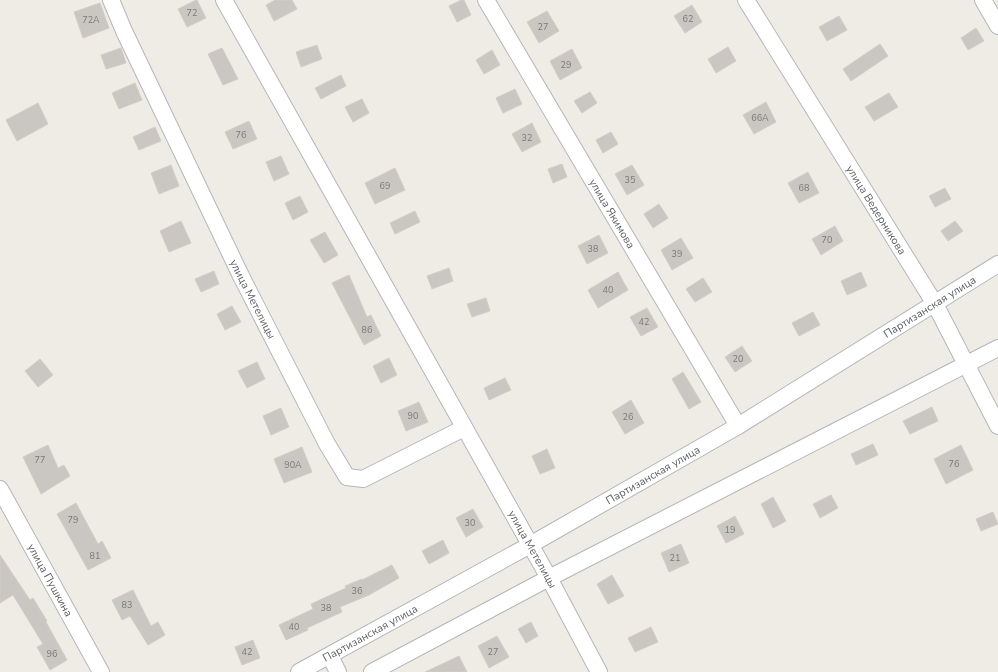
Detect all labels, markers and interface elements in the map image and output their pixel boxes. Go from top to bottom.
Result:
house number: 72 [187,7,197,19]
house number: 62 [683,13,693,25]
house number: 72А [82,14,100,26]
house number: 27 [538,21,548,33]
house number: 29 [561,59,571,71]
house number: 66А [751,112,769,124]
house number: 76 [236,129,246,141]
house number: 32 [522,132,532,144]
street label: улица Ведерникова [842,162,910,258]
house number: 35 [625,174,635,186]
street label: улица Якимова [585,176,638,251]
house number: 69 [380,180,390,192]
house number: 68 [799,182,809,194]
house number: 70 [822,234,832,246]
house number: 38 [588,243,598,255]
house number: 39 [672,248,682,260]
street label: улица Метелицы [226,257,279,341]
street label: Партизанская улица [881,273,979,342]
house number: 40 [603,284,613,296]
house number: 42 [639,316,649,328]
house number: 86 [362,324,372,336]
house number: 20 [733,353,743,365]
house number: 90 [408,410,418,422]
house number: 26 [623,411,633,423]
street label: Партизанская улица [603,442,703,508]
house number: 77 [35,454,45,466]
house number: 76 [949,458,959,470]
house number: 90А [284,459,302,471]
street label: улица Метелицы [504,508,560,591]
house number: 79 [68,514,78,526]
house number: 30 [465,517,475,529]
house number: 19 [725,524,735,536]
street label: улица Пушкина [24,541,76,619]
house number: 81 [90,550,100,562]
house number: 21 [670,552,680,564]
house number: 36 [352,585,362,597]
house number: 83 [122,599,132,611]
street label: Партизанская улица [320,601,421,666]
house number: 38 [321,602,331,614]
house number: 40 [289,621,299,633]
house number: 42 [242,646,252,658]
house number: 27 [488,646,498,658]
house number: 96 [47,648,57,660]

